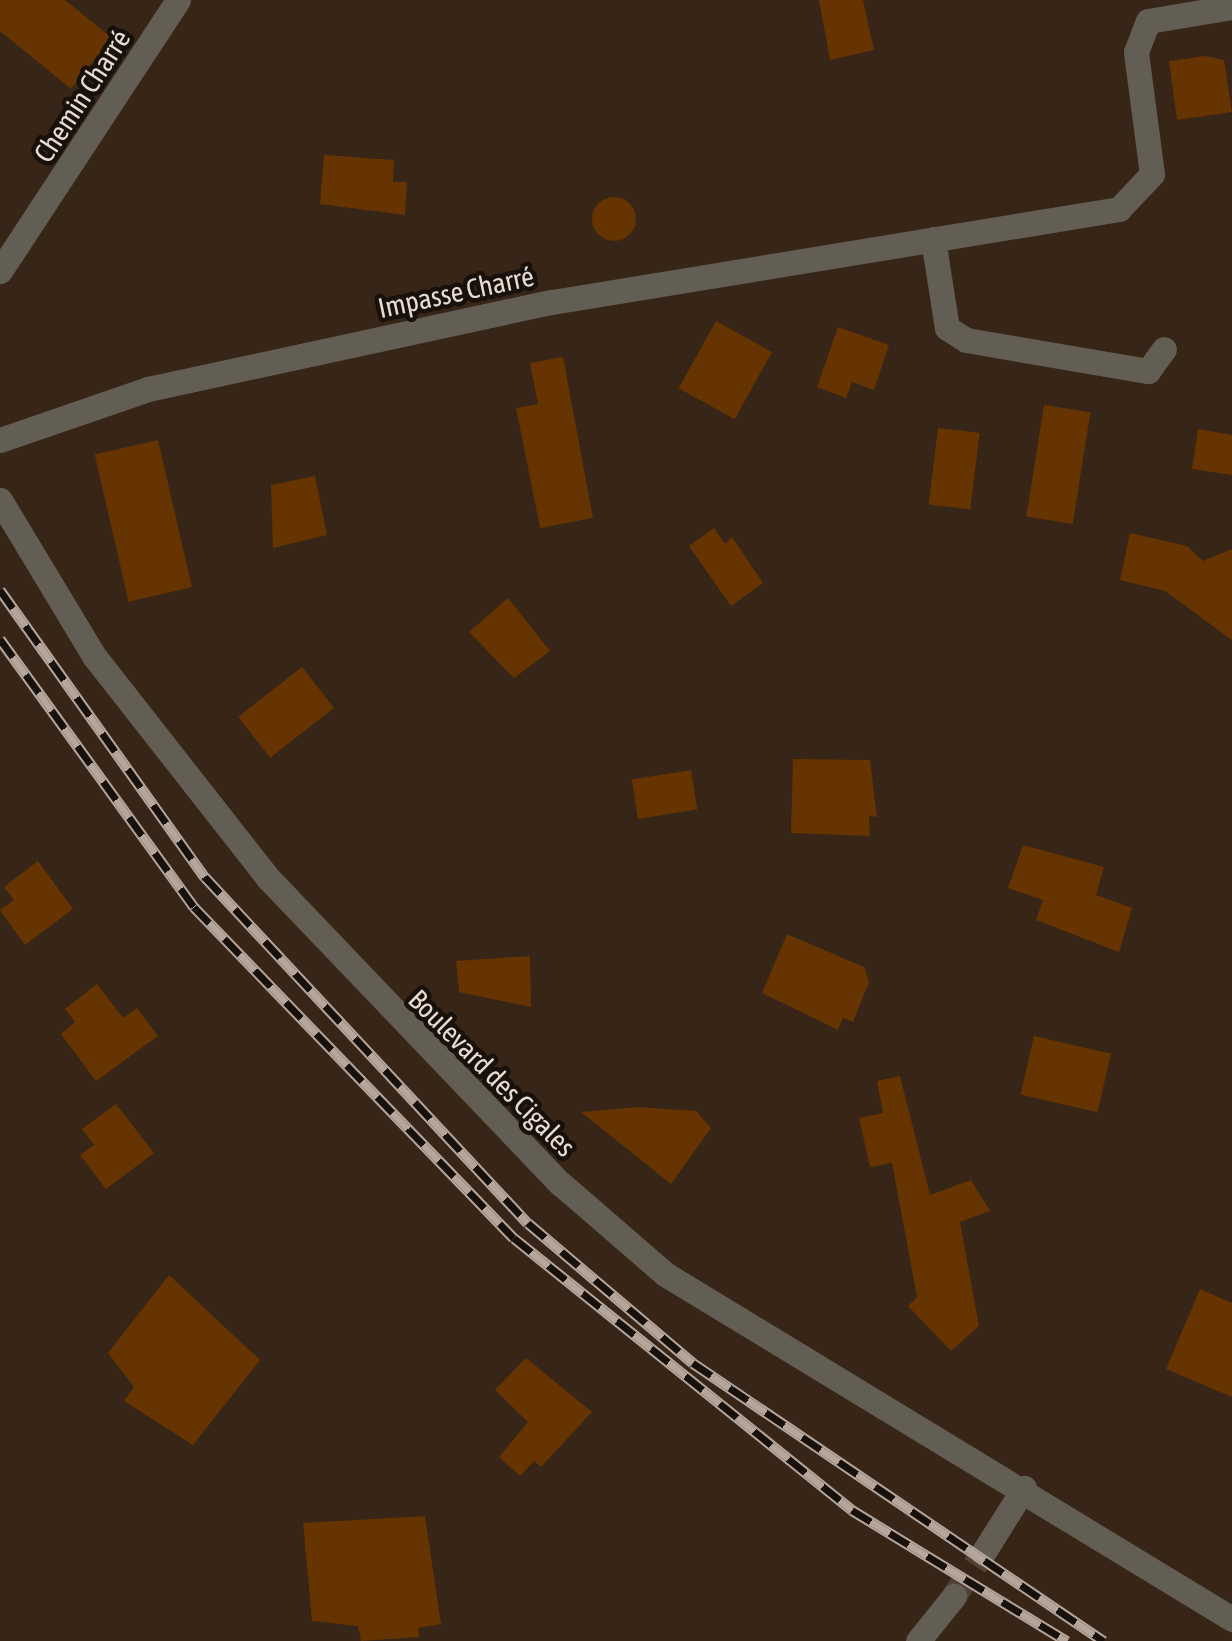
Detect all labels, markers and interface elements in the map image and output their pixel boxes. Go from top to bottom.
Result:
street label: Chemin Charré [27,23,137,169]
street label: Impasse Charré [375,259,537,325]
street label: Boulevard des Cigales [402,983,582,1163]

